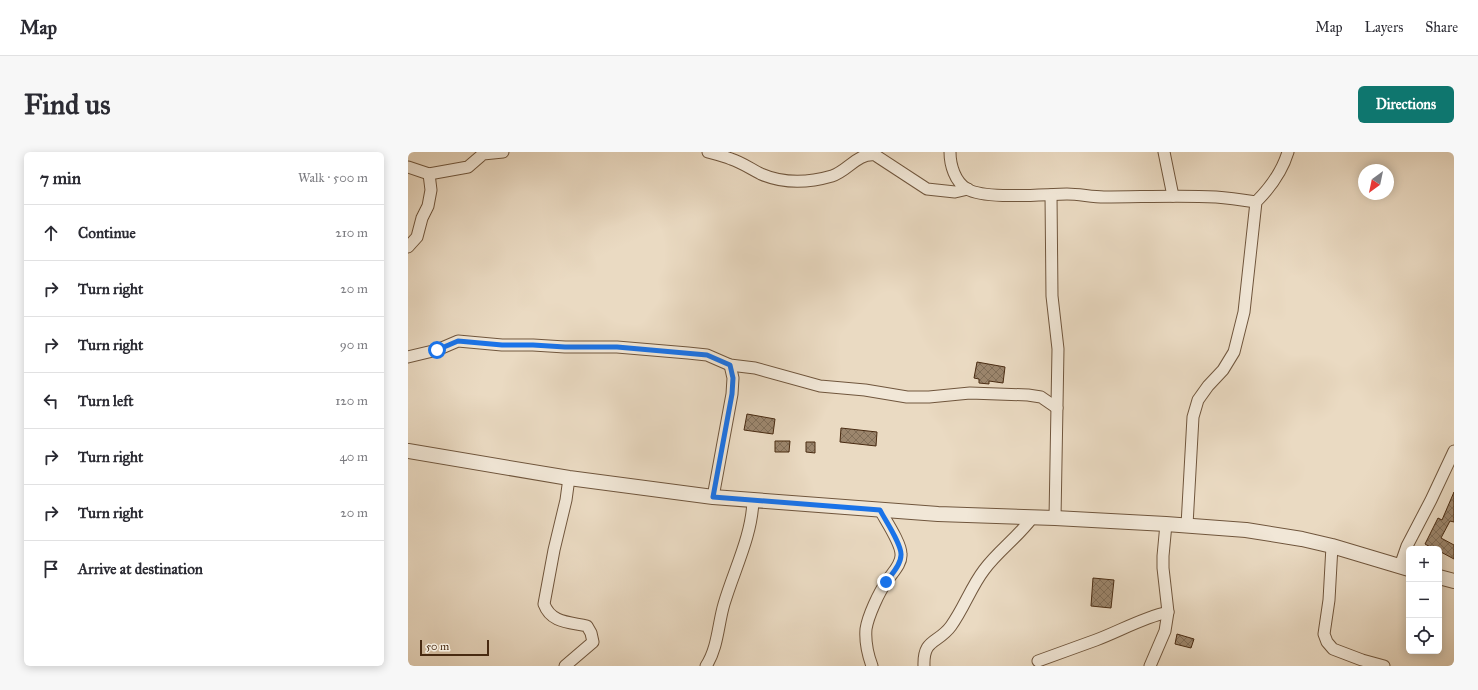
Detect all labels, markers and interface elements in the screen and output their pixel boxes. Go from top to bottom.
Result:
text: Map [20,16,57,39]
text: Map [1315,19,1343,36]
text: Layers [1365,19,1403,36]
text: Share [1425,19,1458,36]
button: Directions [1358,86,1454,123]
text: Find us [24,87,110,122]
north arrow [1358,164,1394,200]
text: 7 min [40,168,81,189]
text: Walk · 500 m [298,170,368,186]
icon: ahead [40,222,62,244]
text: Continue [78,224,136,242]
text: 210 m [335,225,368,241]
icon: right [40,278,62,300]
text: Turn right [78,280,143,298]
text: 20 m [340,281,368,297]
icon: right [40,334,62,356]
text: Turn right [78,336,143,354]
text: 90 m [340,337,368,353]
route start [428,341,446,359]
icon: left [40,390,62,412]
text: Turn left [78,392,134,410]
text: 120 m [335,393,368,409]
icon: right [40,446,62,468]
text: Turn right [78,448,143,466]
text: 40 m [339,449,368,465]
icon: right [40,502,62,524]
text: Turn right [78,504,143,522]
text: 20 m [340,505,368,521]
map controls [1406,546,1442,654]
button: + [1406,546,1442,582]
icon: arrive [40,558,62,580]
text: Arrive at destination [78,560,203,578]
route end [877,573,895,591]
button: − [1406,582,1442,618]
button: locate [1406,618,1442,654]
scale bar [420,638,489,657]
text: 50 m [426,640,449,653]

